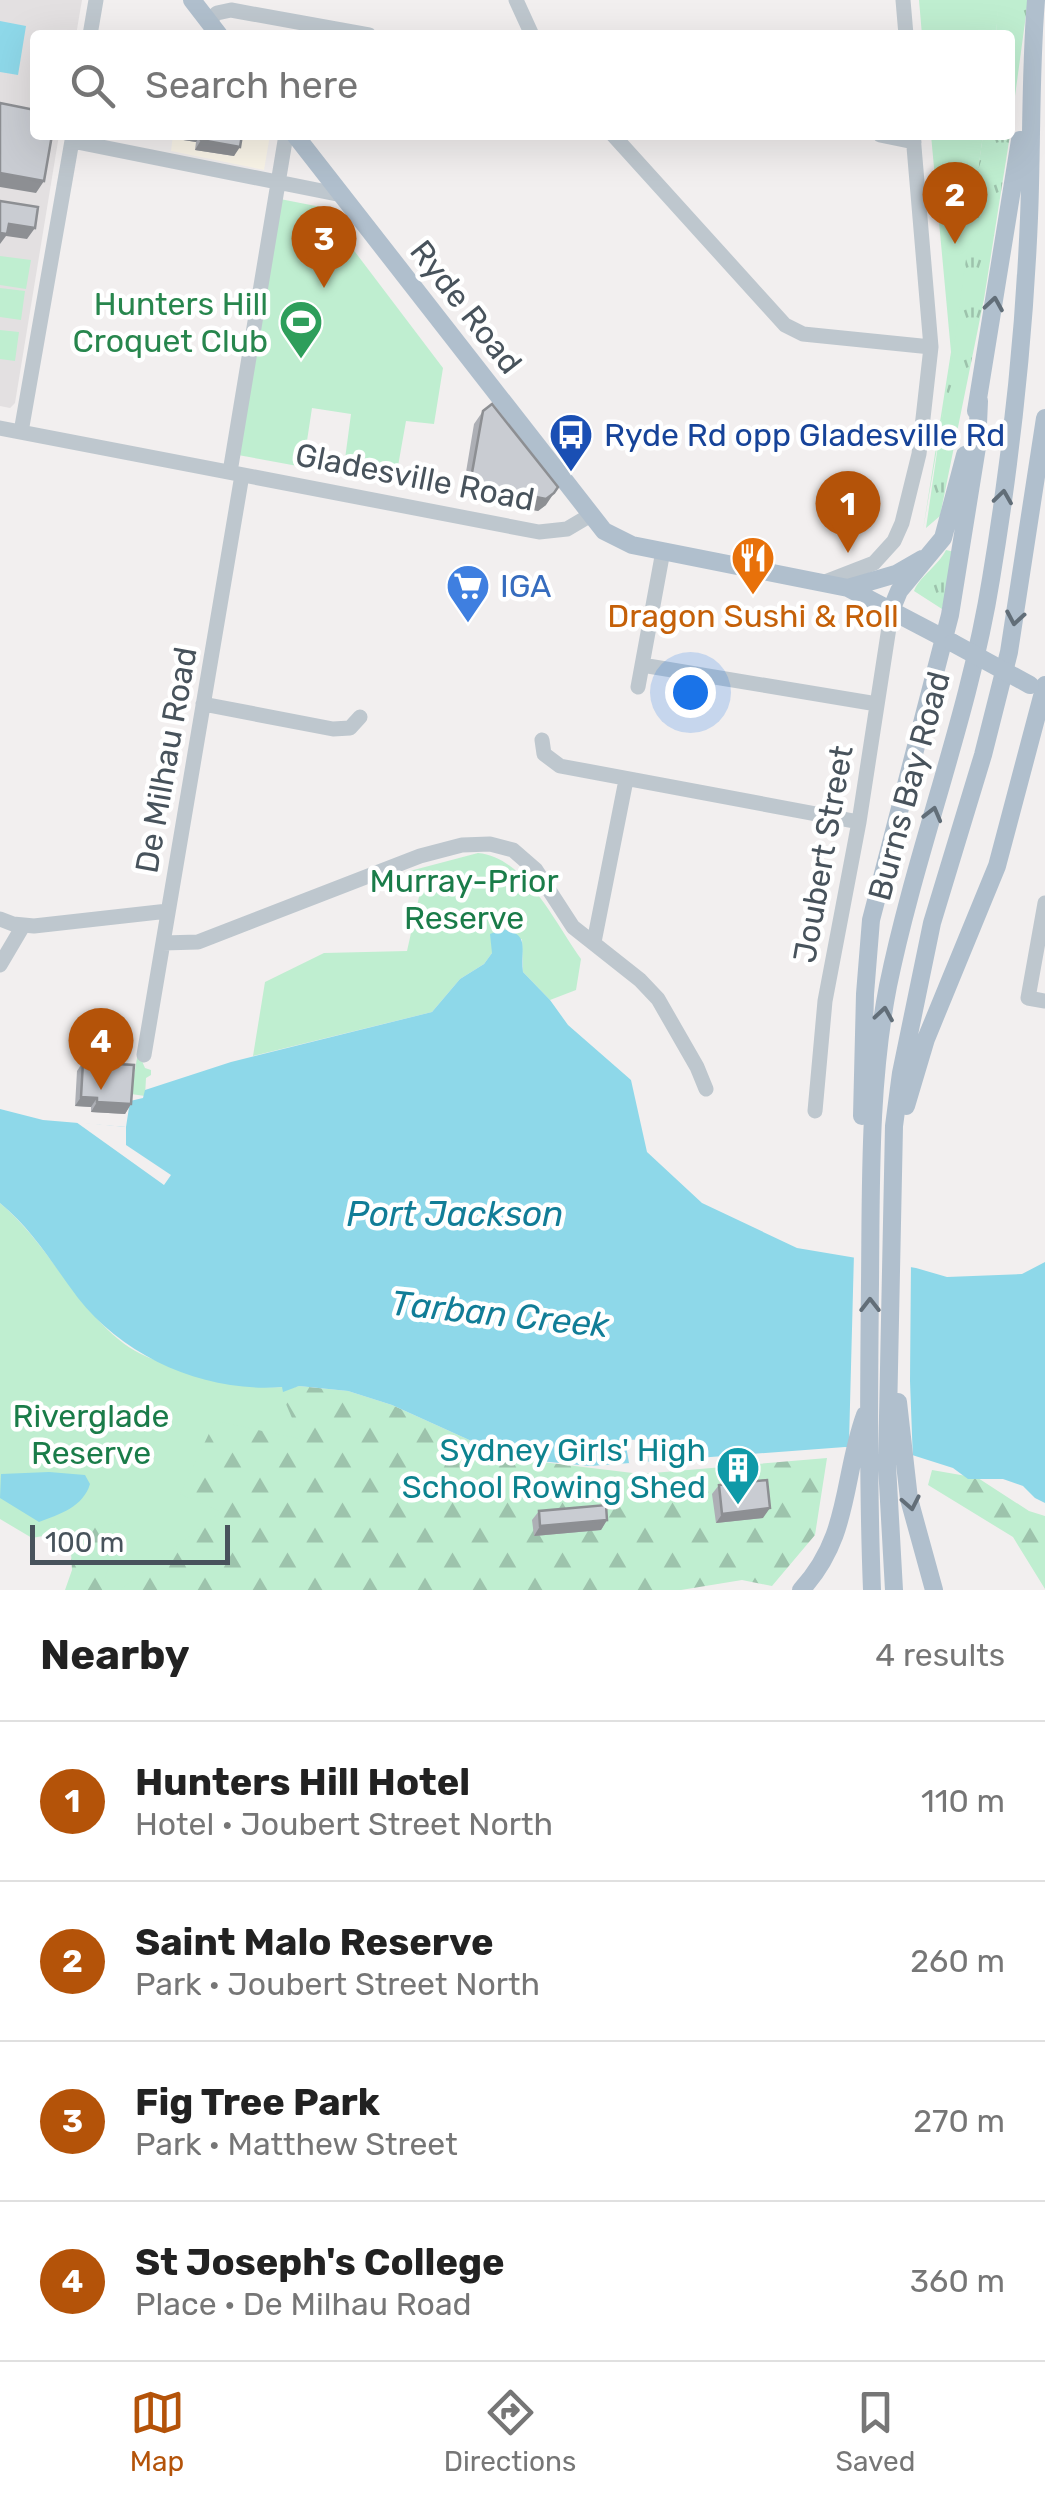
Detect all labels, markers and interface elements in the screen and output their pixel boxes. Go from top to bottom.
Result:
search box [30,30,1015,140]
icon: search [65,58,120,113]
text: Search here [145,62,358,108]
pin: 2 [922,162,988,244]
pin: 3 [292,206,356,288]
street label: Ryde Road [402,233,530,381]
place label: Hunters Hill Croquet Club [73,285,268,360]
one-way arrow [983,296,1004,313]
sports icon: Hunters Hill Croquet Club [278,299,324,360]
bus stop icon: Ryde Rd opp Gladesville Rd [548,412,594,473]
place label: Ryde Rd opp Gladesville Rd [604,416,1005,454]
street label: Gladesville Road [292,435,538,519]
pin: 1 [816,470,880,553]
one-way arrow [992,489,1013,506]
restaurant icon: Dragon Sushi & Roll [730,535,776,596]
supermarket icon: IGA [445,563,491,624]
place label: IGA [500,567,552,605]
place label: Dragon Sushi & Roll [607,597,899,635]
one-way arrow [1005,610,1026,626]
street label: De Milhau Road [127,644,205,876]
your location [665,667,716,718]
street label: Burns Bay Road [860,667,958,905]
street label: Joubert Street [785,742,861,966]
one-way arrow [921,806,942,823]
park label: Murray-Prior Reserve [369,862,559,937]
one-way arrow [872,1005,893,1022]
pin: 4 [68,1008,134,1090]
water label: Port Jackson [347,1193,563,1235]
water label: Tarban Creek [389,1282,612,1346]
one-way arrow [859,1296,881,1312]
park label: Riverglade Reserve [12,1397,170,1472]
place label: Sydney Girls' High School Rowing Shed [402,1431,706,1506]
building icon: Sydney Girls' High School Rowing Shed [715,1445,761,1506]
one-way arrow [899,1494,920,1511]
scale bar [30,1520,230,1564]
text: 100 m [45,1526,124,1559]
text: Nearby [40,1630,190,1680]
text: 4 results [875,1636,1005,1674]
text: Hunters Hill Hotel [135,1759,470,1805]
text: 1 [65,1782,80,1820]
text: 110 m [921,1782,1005,1820]
text: Hotel · Joubert Street North [135,1805,553,1843]
text: Saint Malo Reserve [135,1919,493,1965]
text: 2 [62,1942,83,1980]
text: 260 m [910,1942,1005,1980]
text: Park · Joubert Street North [135,1965,540,2003]
text: Fig Tree Park [135,2079,380,2125]
text: 3 [62,2102,83,2140]
text: 270 m [913,2102,1005,2140]
text: Park · Matthew Street [135,2125,458,2163]
text: St Joseph's College [135,2239,505,2285]
text: 4 [62,2262,83,2300]
text: 360 m [910,2262,1005,2300]
text: Place · De Milhau Road [135,2285,472,2323]
tab: Map [130,2385,185,2478]
tab: Directions [444,2385,576,2478]
tab: Saved [835,2385,915,2478]

